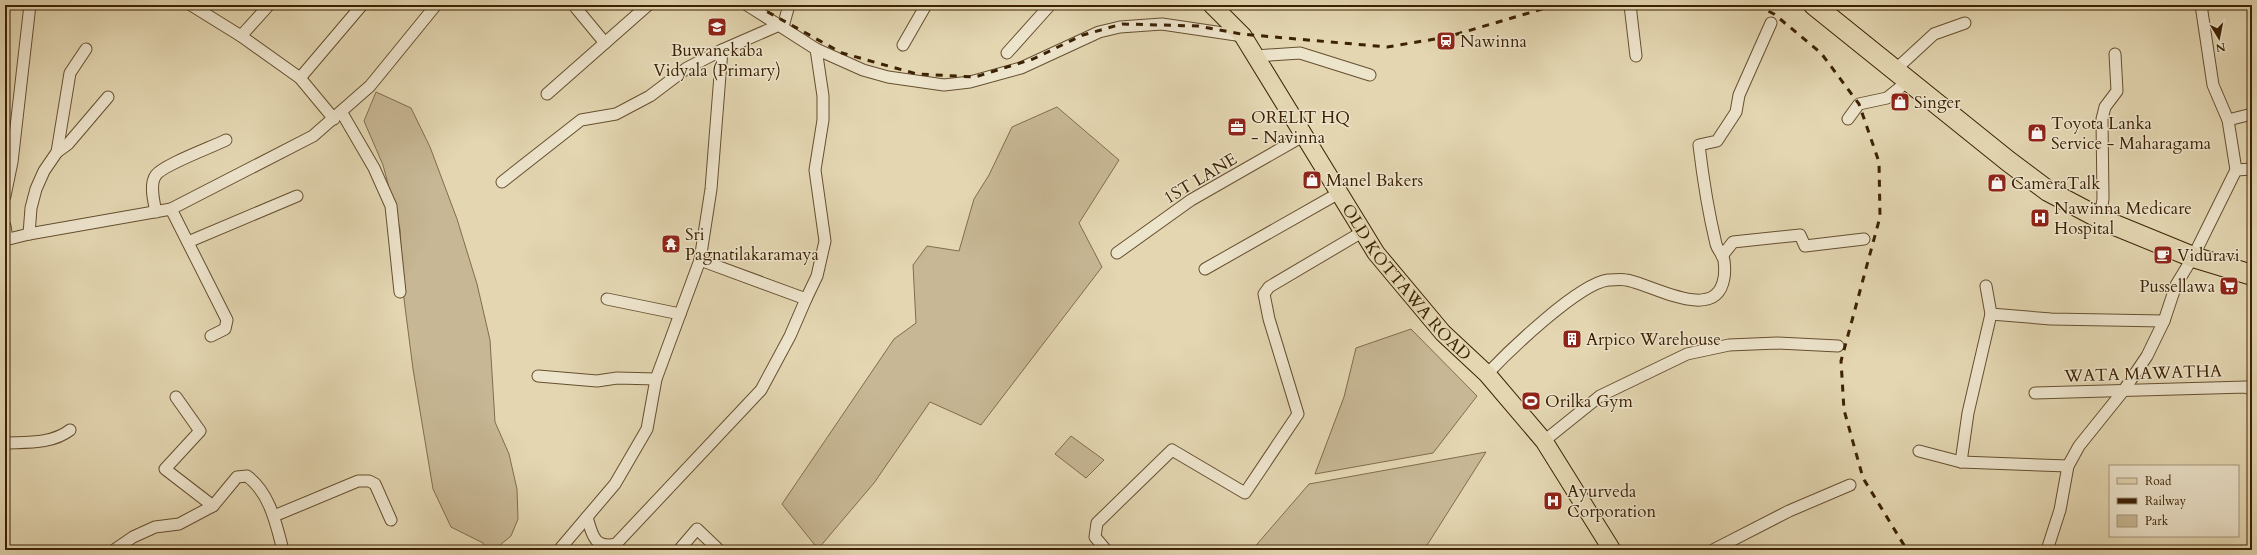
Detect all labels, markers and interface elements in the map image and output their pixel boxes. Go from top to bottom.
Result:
school or university icon: Buwanekaba Vidyala (Primary) [706,16,728,38]
north arrow [2199,18,2239,58]
station icon: Nawinna [1435,30,1457,52]
place label: Nawinna [1460,30,1528,53]
place label: Buwanekaba Vidyala (Primary) [653,39,781,82]
text: N [2214,39,2227,56]
shop icon: Singer [1889,91,1911,113]
place label: Singer [1914,91,1961,114]
place label: ORELIT HQ - Navinna [1251,106,1350,149]
place label: Toyota Lanka Service - Maharagama [2051,112,2212,155]
office icon: ORELIT HQ - Navinna [1226,116,1248,138]
shop icon: Toyota Lanka Service - Maharagama [2026,122,2048,144]
street label: 1ST LANE [1159,148,1241,209]
shop icon: Manel Bakers [1301,169,1323,191]
place label: Manel Bakers [1326,169,1424,192]
shop icon: CameraTalk [1986,172,2008,194]
place label: CameraTalk [2011,172,2101,195]
place label: Nawinna Medicare Hospital [2054,197,2192,240]
street label: OLD KOTTAWA ROAD [1336,199,1476,366]
hospital icon: Nawinna Medicare Hospital [2029,207,2051,229]
place label: Sri Pagnatilakaramaya [685,223,819,266]
temple icon: Sri Pagnatilakaramaya [660,233,682,255]
cafe icon: Viduravi [2152,244,2174,266]
place label: Viduravi [2177,244,2240,267]
place label: Pussellawa [2140,275,2216,298]
supermarket icon: Pussellawa [2218,275,2240,297]
building icon: Arpico Warehouse [1561,328,1583,350]
place label: Arpico Warehouse [1586,328,1721,351]
street label: WATA MAWATHA [2063,359,2223,388]
sports icon: Orilka Gym [1520,390,1542,412]
place label: Orilka Gym [1545,390,1633,413]
legend [2109,465,2239,537]
text: Road [2145,473,2172,489]
place label: Ayurveda Corporation [1567,480,1657,523]
hospital icon: Ayurveda Corporation [1542,490,1564,512]
text: Railway [2145,493,2187,509]
text: Park [2145,513,2169,529]

